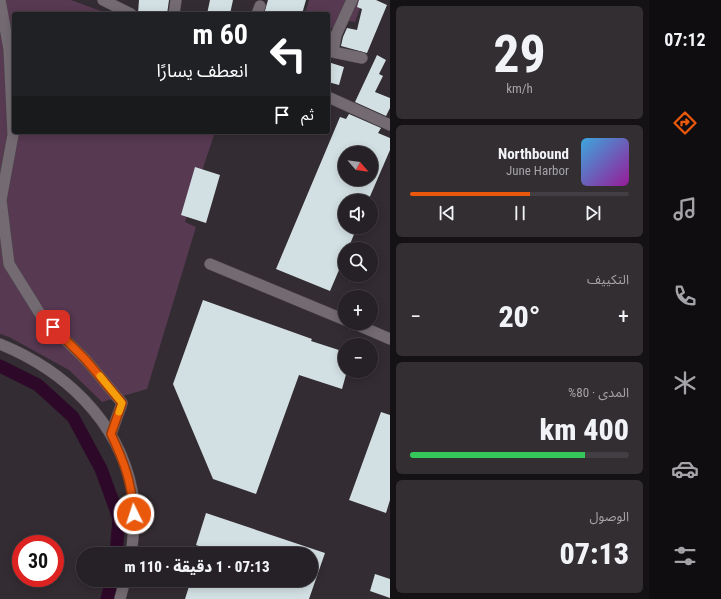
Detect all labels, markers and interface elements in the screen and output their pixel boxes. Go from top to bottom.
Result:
text: 60 m [192,18,248,51]
text: 29 [493,24,546,85]
icon: left [262,28,314,80]
text: 07:12 [664,29,706,50]
text: انعطف يسارًا [156,60,248,81]
text: km/h [506,81,533,96]
icon: arrive [271,104,293,126]
text: ثم [301,106,314,124]
icon: directions [671,109,699,137]
text: Northbound [498,145,569,163]
north arrow [338,146,378,186]
map controls [338,146,378,378]
text: June Harbor [506,163,569,178]
button: sound [338,194,378,234]
icon: music [671,195,699,223]
icon: previous [436,202,458,224]
icon: pause [509,202,531,224]
icon: next [582,202,604,224]
button: search [338,242,378,282]
text: التكييف [587,272,629,287]
icon: phone [671,282,699,310]
button: + [338,290,378,330]
text: 20° [498,299,541,334]
text: − [410,304,421,329]
text: + [618,304,629,329]
pin [36,310,70,344]
icon: arrive [42,316,64,338]
button: − [338,338,378,378]
icon: climate [671,369,699,397]
text: المدى · 80% [568,385,629,400]
text: 400 km [540,412,629,447]
icon: car [671,455,699,483]
position arrow [113,493,155,535]
text: الوصول [589,509,629,524]
speed limit sign: 30 [12,535,64,587]
text: 07:13 [560,536,629,571]
icon: filters [671,542,699,570]
text: 07:13 · 1 دقيقة · 110 m [124,558,270,576]

